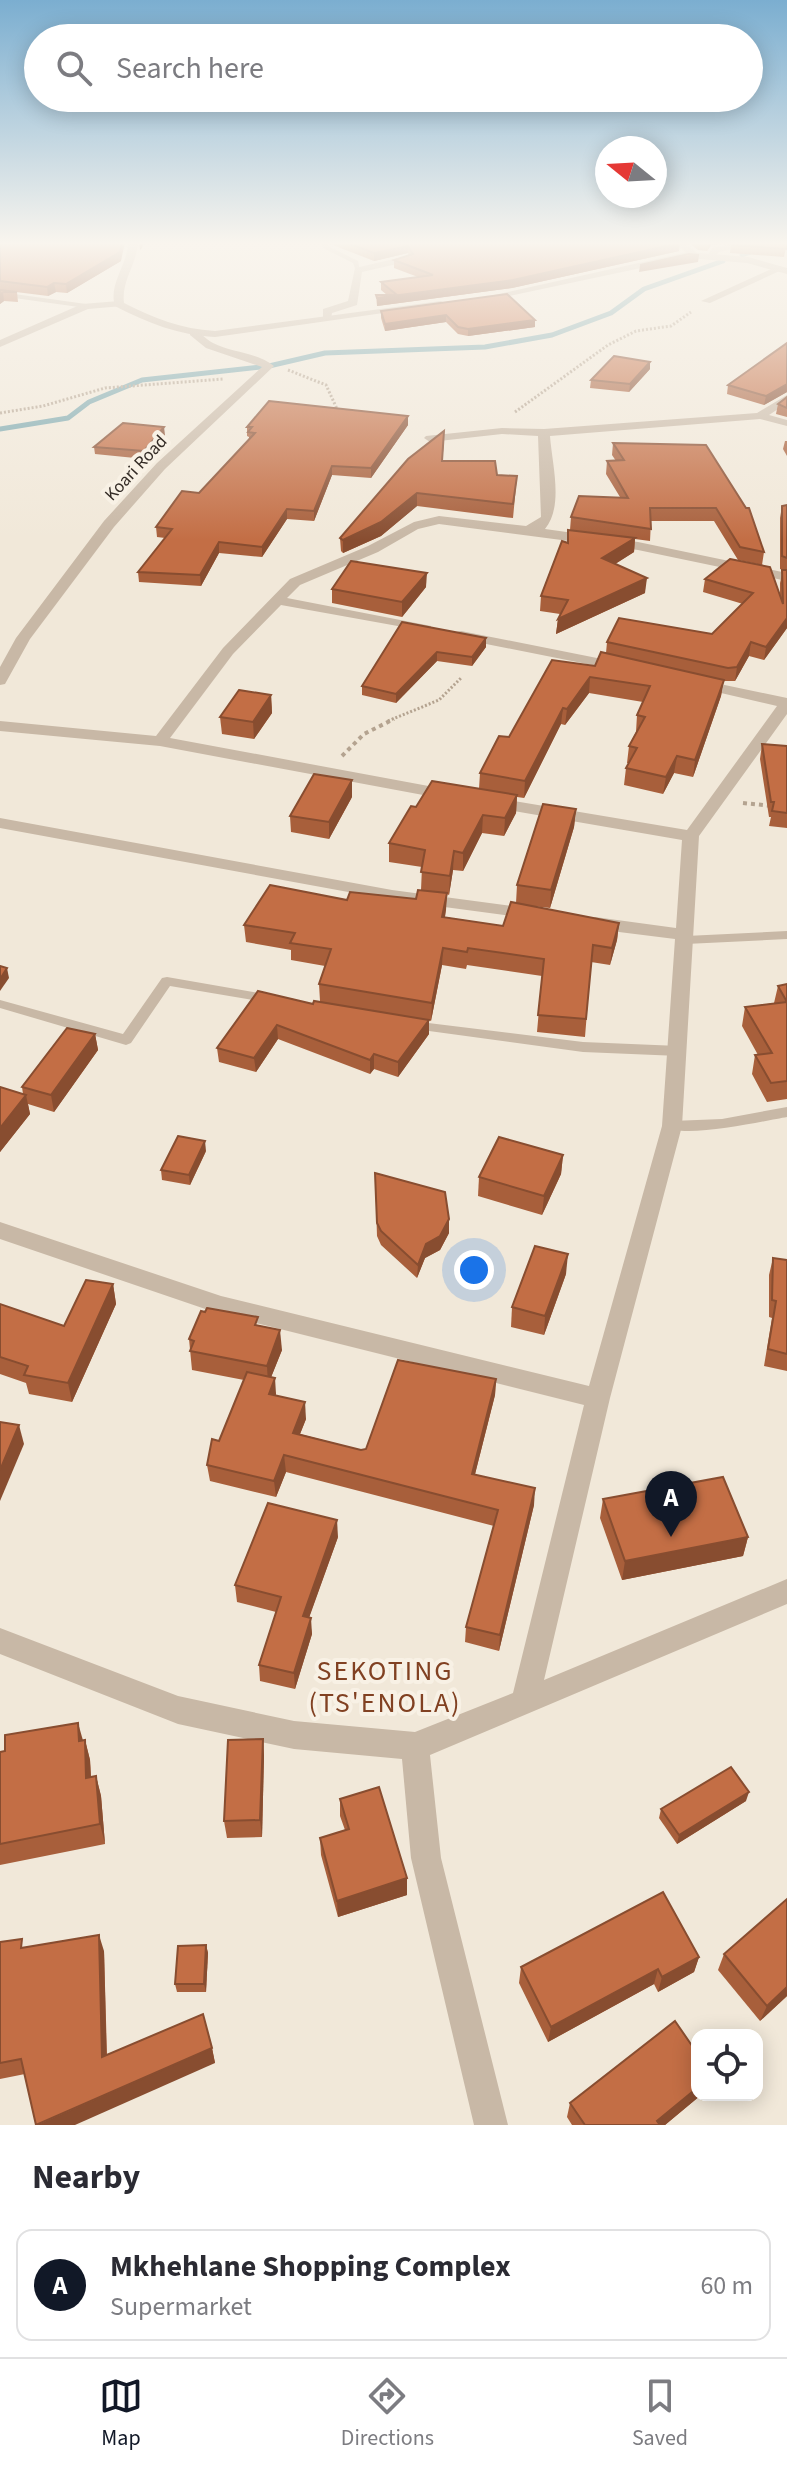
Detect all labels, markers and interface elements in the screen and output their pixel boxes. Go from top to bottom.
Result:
search box [24,24,763,112]
icon: search [52,46,96,90]
text: Search here [116,47,264,90]
north arrow [595,136,667,208]
street label: Koari Road [99,430,173,506]
your location [454,1250,494,1290]
pin: A [645,1471,697,1537]
district label: SEKOTING (TS'ENOLA) [308,1651,462,1723]
map controls [691,2029,763,2101]
button: locate [691,2029,763,2101]
text: Nearby [32,2153,140,2202]
text: Mkhehlane Shopping Complex [110,2245,511,2288]
text: A [53,2267,67,2304]
text: 60 m [700,2267,753,2304]
text: Supermarket [110,2288,252,2325]
tab: Map [99,2374,143,2454]
tab: Directions [341,2374,434,2454]
tab: Saved [632,2374,688,2454]

